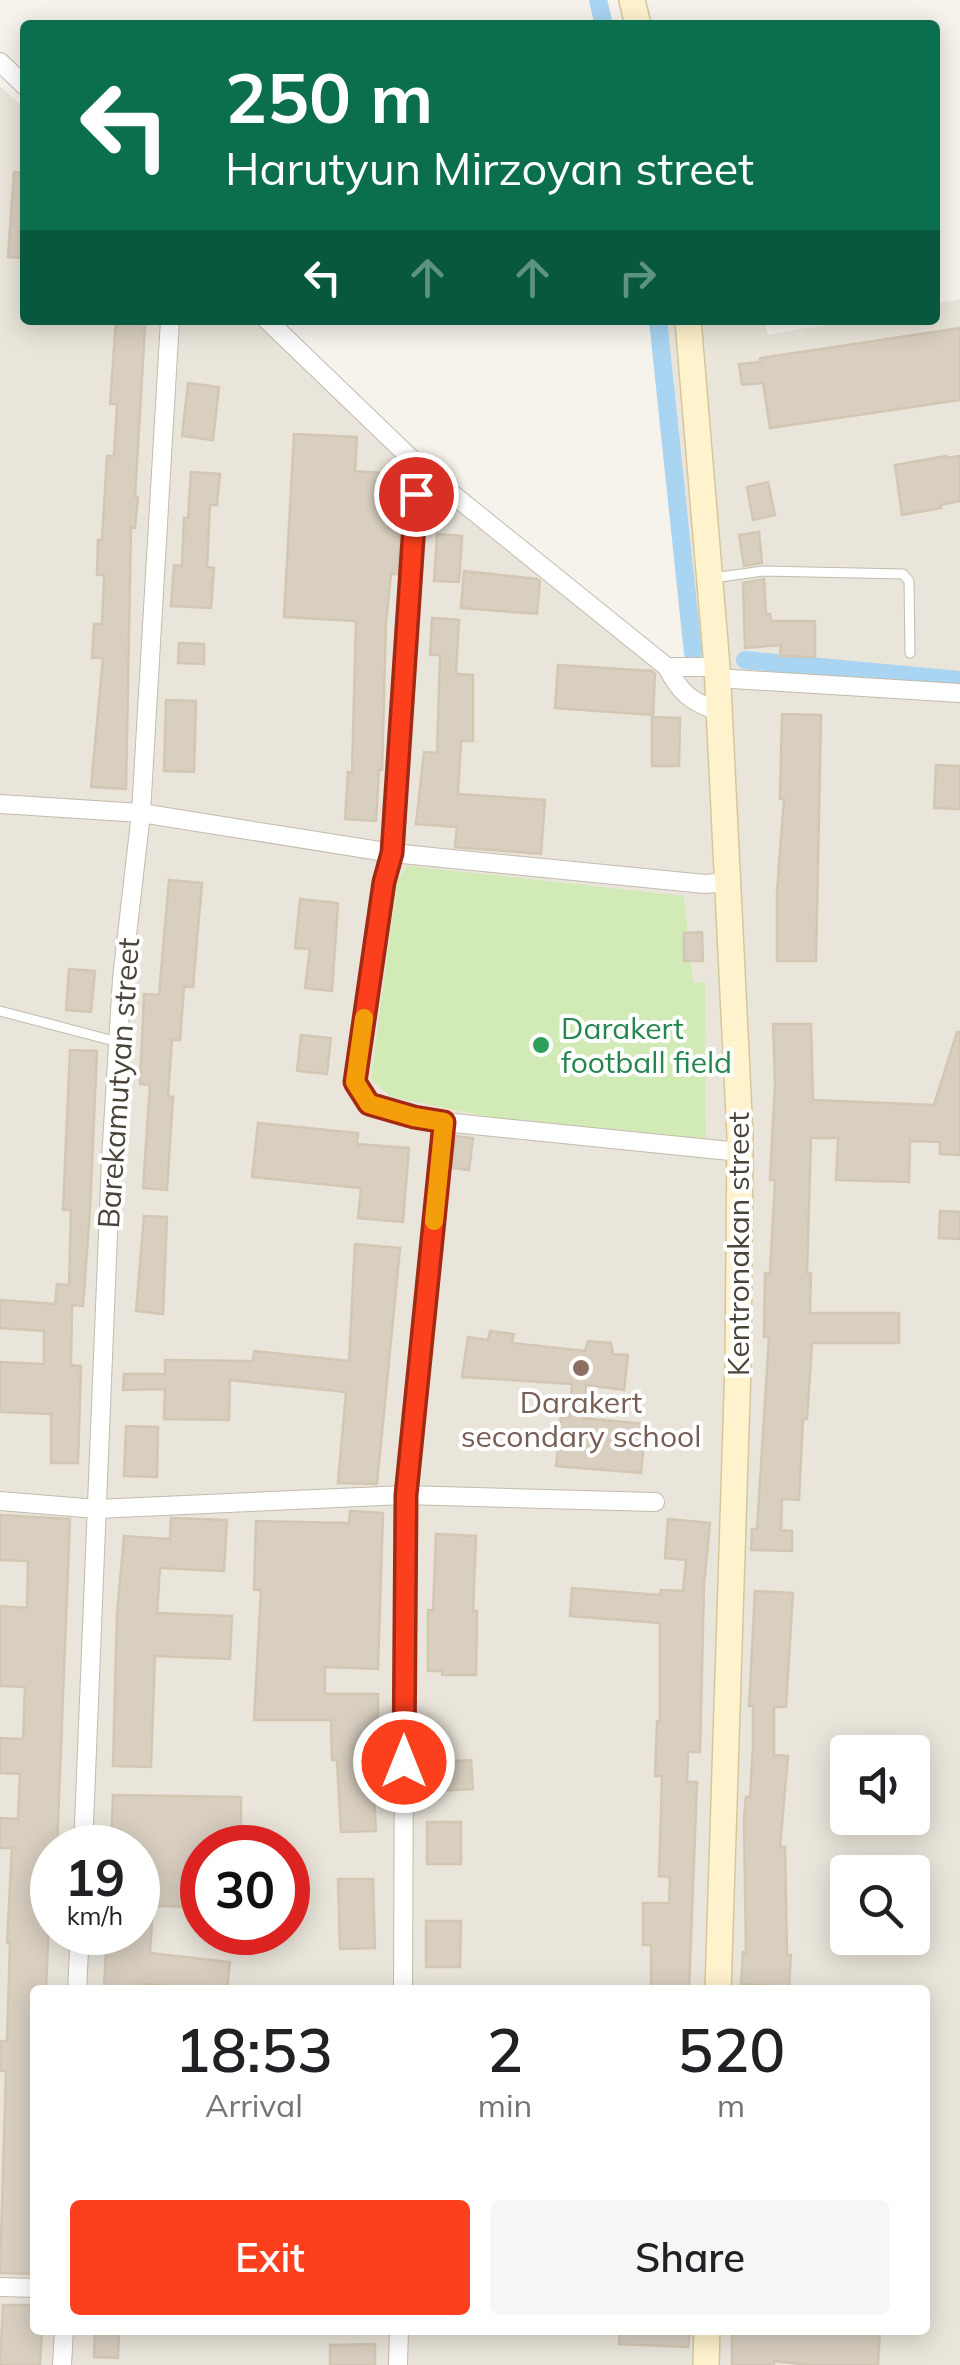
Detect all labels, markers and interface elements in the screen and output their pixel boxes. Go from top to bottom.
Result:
text: 250 m [225,53,433,141]
icon: left [60,60,190,190]
text: Harutyun Mirzoyan street [225,140,754,196]
icon: left [295,250,350,305]
icon: ahead [400,250,455,305]
icon: ahead [505,250,560,305]
icon: right [610,250,665,305]
pin [374,452,459,537]
icon: arrive [389,467,444,522]
street label: Barekamutyan street [89,936,147,1230]
place label: Darakert football field [561,1009,732,1081]
marker: Darakert football field [530,1034,552,1056]
street label: Kentronakan street [719,1112,757,1376]
marker: Darakert secondary school [570,1357,592,1379]
place label: Darakert secondary school [461,1383,701,1455]
position arrow [352,1710,456,1814]
map controls [830,1735,930,1955]
button: sound [830,1735,930,1835]
speed limit sign: 30 [180,1825,310,1955]
text: 19 [65,1846,125,1909]
button: search [830,1855,930,1955]
text: km/h [67,1900,123,1931]
text: 18:53 [175,2012,333,2087]
text: 2 [487,2012,523,2087]
text: 520 [677,2012,785,2087]
text: Arrival [205,2085,303,2125]
text: min [478,2085,532,2125]
text: m [717,2085,745,2125]
button: Exit [70,2200,470,2315]
button: Share [490,2200,890,2315]

